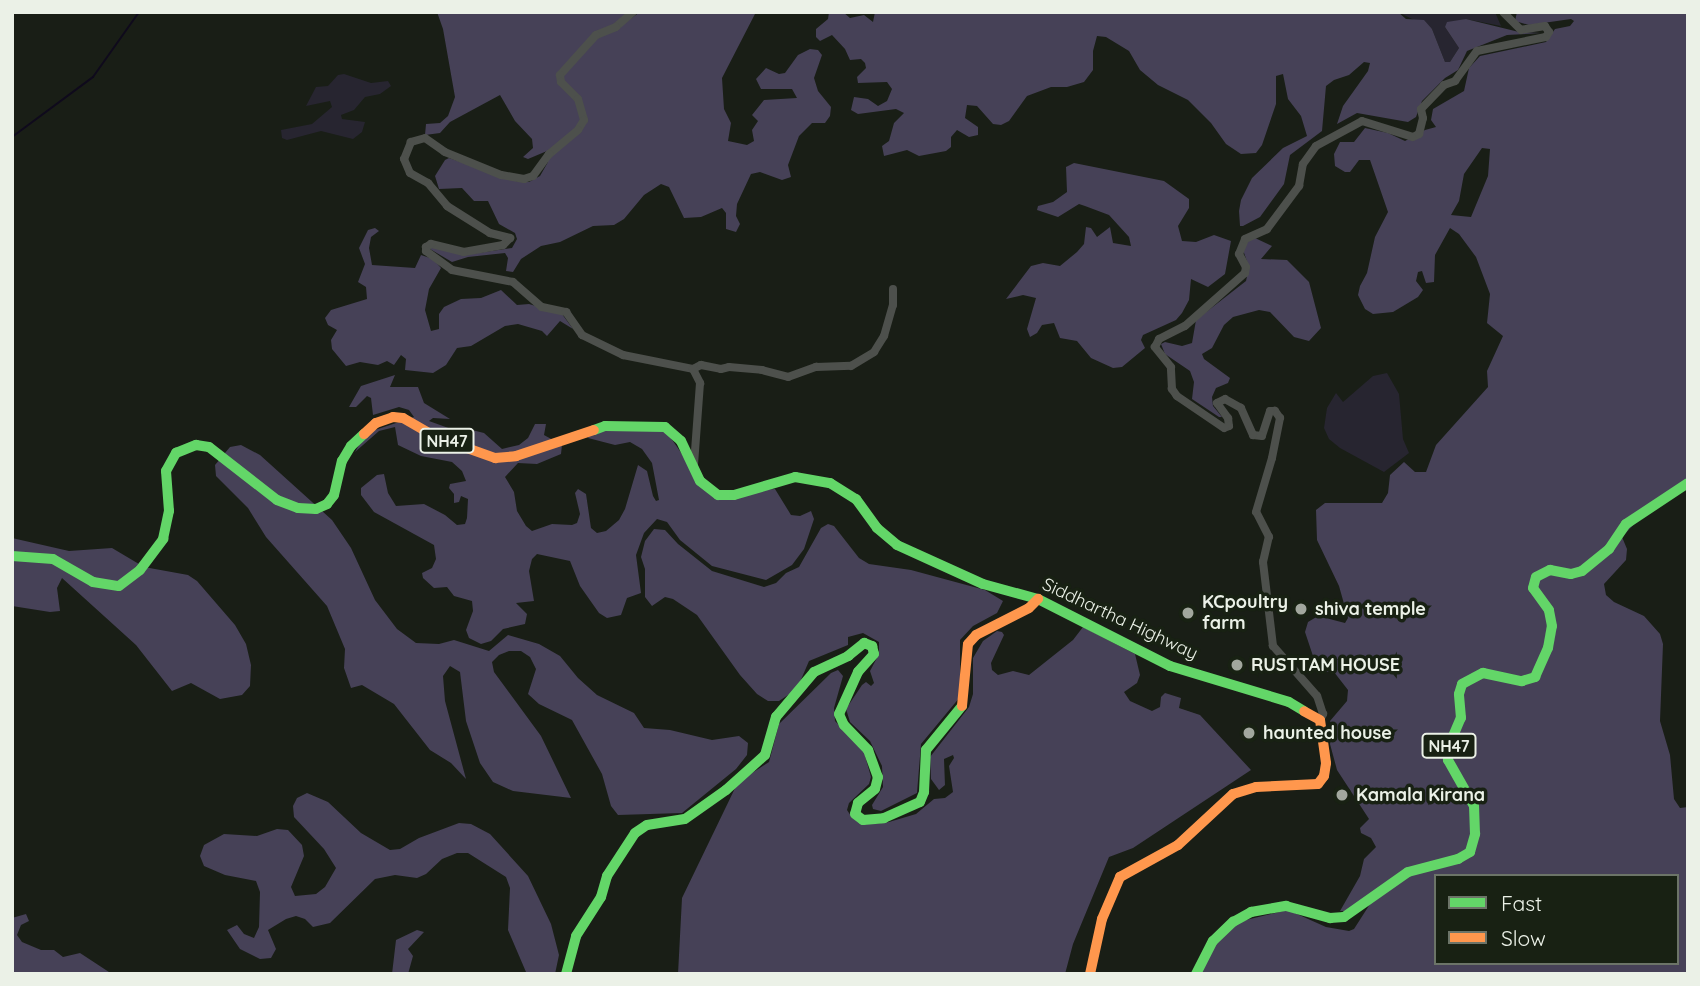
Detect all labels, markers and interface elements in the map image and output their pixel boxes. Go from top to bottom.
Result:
road number: NH47 [419,428,475,454]
street label: Siddhartha Highway [1039,574,1201,664]
place label: KCpoultry farm [1202,592,1288,634]
place label: shiva temple [1315,598,1426,620]
marker: shiva temple [1293,601,1309,617]
marker: KCpoultry farm [1180,605,1196,621]
place label: RUSTTAM HOUSE [1251,654,1400,676]
marker: RUSTTAM HOUSE [1229,657,1245,673]
place label: haunted house [1263,722,1392,744]
marker: haunted house [1241,725,1257,741]
road number: NH47 [1421,734,1477,758]
place label: Kamala Kirana [1356,784,1485,806]
marker: Kamala Kirana [1334,787,1350,803]
legend [1434,874,1679,965]
text: Fast [1501,890,1542,916]
text: Slow [1501,925,1546,951]

